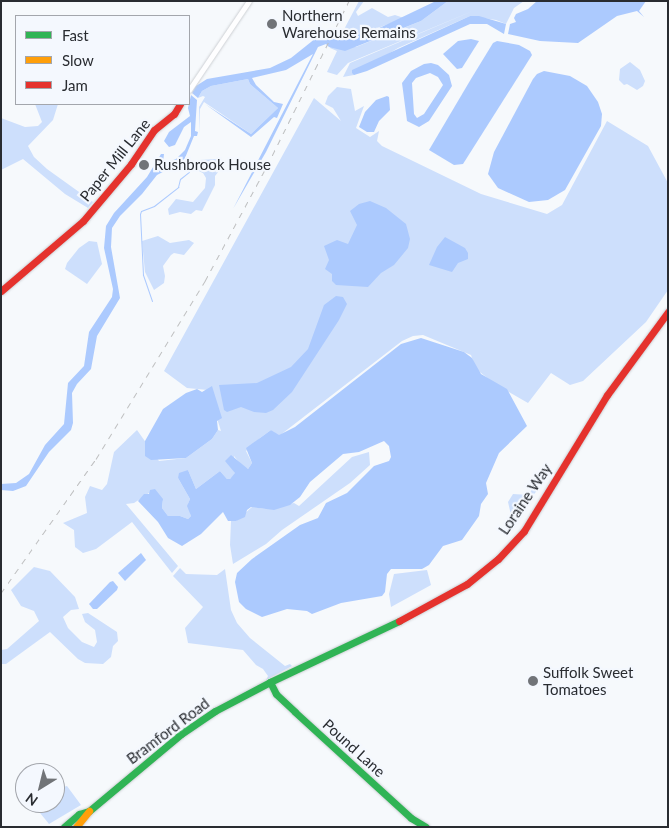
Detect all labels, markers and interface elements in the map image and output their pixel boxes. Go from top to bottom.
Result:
place label: Northern Warehouse Remains [282,6,416,41]
legend [15,15,190,105]
marker: Northern Warehouse Remains [266,18,278,30]
text: Fast [62,26,89,44]
text: Slow [62,51,94,69]
text: Jam [62,76,88,94]
street label: Paper Mill Lane [76,115,154,205]
place label: Rushbrook House [154,156,271,174]
marker: Rushbrook House [138,159,150,171]
street label: Loraine Way [495,460,555,538]
place label: Suffolk Sweet Tomatoes [543,663,633,698]
marker: Suffolk Sweet Tomatoes [527,675,539,687]
street label: Bramford Road [123,694,213,768]
street label: Pound Lane [319,715,389,781]
north arrow [15,763,65,813]
text: N [22,790,41,810]

